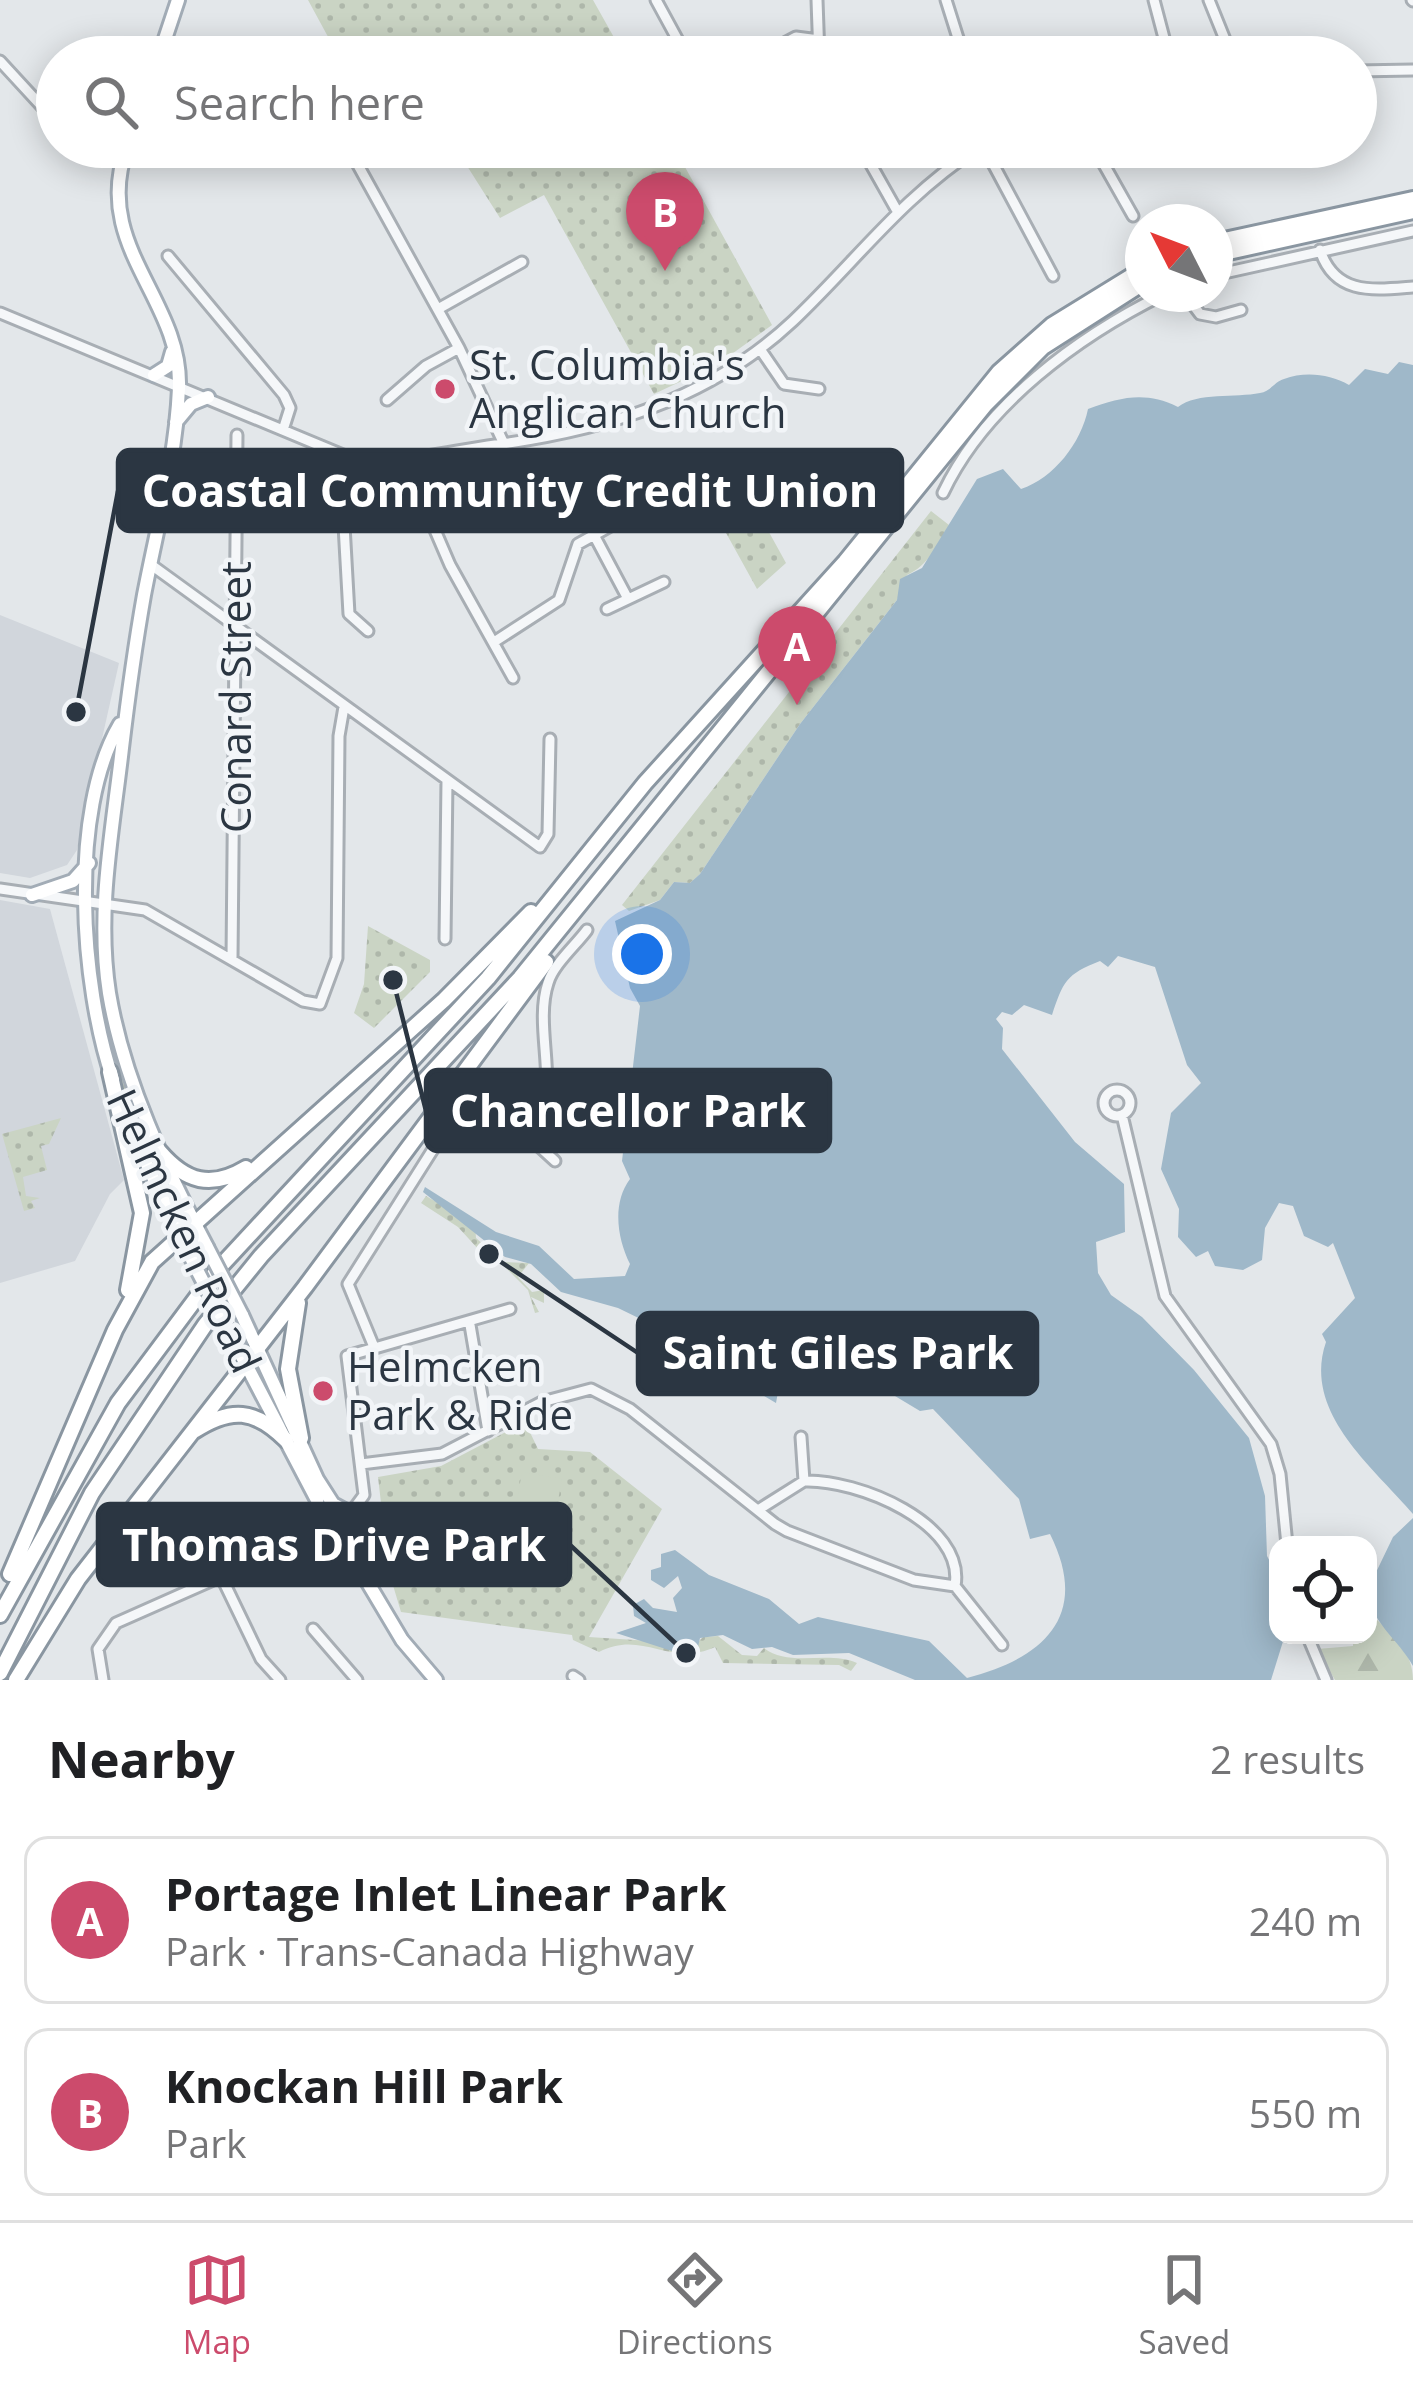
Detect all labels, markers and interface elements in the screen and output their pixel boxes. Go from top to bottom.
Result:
search box [36,36,1377,168]
icon: search [78,69,144,135]
text: Search here [174,72,425,133]
pin: B [626,172,704,271]
north arrow [1125,204,1233,312]
place label: St. Columbia's Anglican Church [469,335,786,440]
marker: St. Columbia's Anglican Church [432,376,458,402]
callout: Coastal Community Credit Union [118,450,902,531]
text: Coastal Community Credit Union [142,459,878,520]
street label: Conard Street [206,561,263,833]
pin: A [758,606,836,705]
your location [612,924,672,984]
callout: Chancellor Park [426,1070,830,1151]
street label: Helmcken Road [95,1079,276,1381]
text: Chancellor Park [450,1079,806,1140]
callout: Saint Giles Park [638,1313,1037,1394]
text: Saint Giles Park [663,1321,1014,1382]
place label: Helmcken Park & Ride [347,1337,573,1442]
marker: Helmcken Park & Ride [310,1378,336,1404]
callout: Thomas Drive Park [98,1504,570,1585]
text: Thomas Drive Park [122,1513,546,1574]
map controls [1269,1536,1377,1644]
button: locate [1269,1536,1377,1644]
text: Nearby [48,1723,235,1793]
text: 2 results [1210,1732,1365,1785]
text: Portage Inlet Linear Park [165,1863,726,1924]
text: A [77,1894,103,1947]
text: 240 m [1249,1894,1362,1947]
text: Park · Trans-Canada Highway [165,1924,694,1977]
text: Knockan Hill Park [165,2055,563,2116]
text: B [77,2086,103,2139]
text: 550 m [1249,2086,1362,2139]
text: Park [165,2116,247,2169]
tab: Map [183,2247,251,2364]
tab: Directions [617,2247,773,2364]
tab: Saved [1138,2247,1230,2364]

